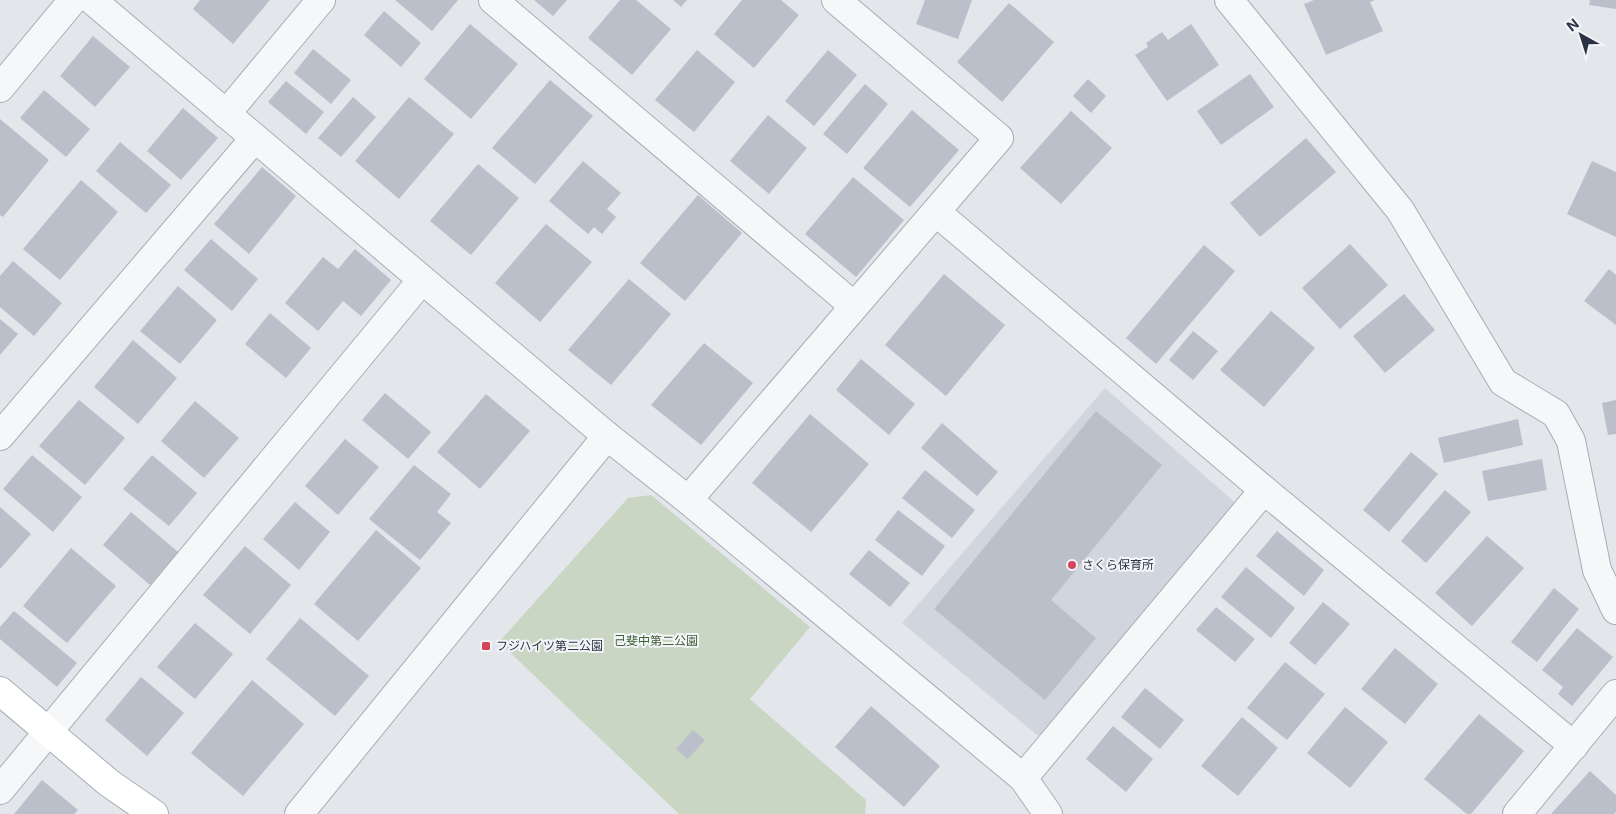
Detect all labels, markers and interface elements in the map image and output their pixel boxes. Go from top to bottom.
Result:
north arrow [1556,10,1606,60]
text: N [1563,15,1582,34]
place label: さくら保育所 [1082,557,1154,572]
marker: さくら保育所 [1066,559,1078,571]
park label: 己斐中第二公園 [614,633,698,648]
place label: フジハイツ第二公園 [496,638,603,653]
marker: フジハイツ第二公園 [480,640,492,652]

